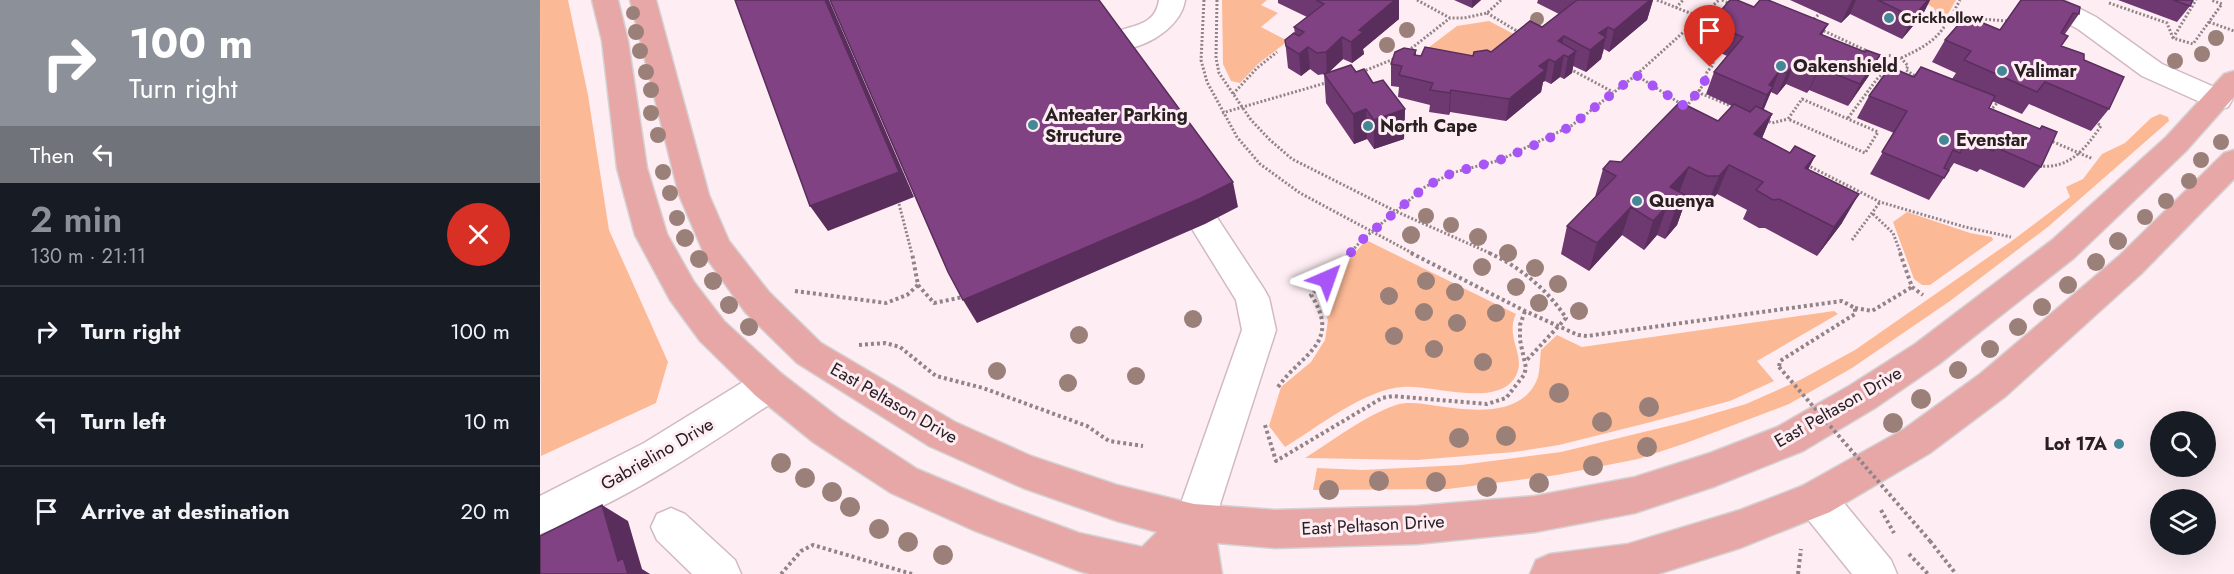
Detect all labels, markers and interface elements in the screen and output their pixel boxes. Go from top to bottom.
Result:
pin [1684,5,1735,67]
place label: Crickhollow [1901,7,1984,29]
marker: Crickhollow [1882,11,1896,25]
text: 100 m [129,13,253,74]
icon: arrive [1693,14,1726,47]
icon: right [30,24,108,102]
place label: Oakenshield [1793,53,1898,79]
place label: Valimar [2013,58,2077,84]
marker: Oakenshield [1774,59,1788,73]
marker: Valimar [1995,64,2009,78]
text: Turn right [129,69,237,108]
place label: Anteater Parking Structure [1044,102,1188,149]
place label: North Cape [1380,113,1477,139]
marker: Anteater Parking Structure [1026,118,1040,132]
marker: North Cape [1361,119,1375,133]
place label: Evenstar [1956,127,2028,153]
marker: Evenstar [1937,133,1951,147]
icon: left [87,138,120,171]
text: Then [30,139,75,171]
place label: Quenya [1649,188,1715,214]
text: 2 min [30,193,122,245]
marker: Quenya [1630,194,1644,208]
button: close [447,203,510,266]
text: 130 m · 21:11 [30,242,146,271]
position arrow [1295,247,1359,311]
icon: right [30,315,63,348]
text: Turn right [81,315,181,347]
text: 100 m [450,315,510,347]
street label: East Peltason Drive [825,356,963,450]
street label: East Peltason Drive [1769,360,1907,454]
icon: left [30,405,63,438]
text: Turn left [81,405,166,437]
text: 10 m [463,405,510,437]
street label: Gabrielino Drive [596,411,718,497]
map controls [2150,411,2216,555]
button: search [2150,411,2216,477]
place label: Lot 17A [2044,431,2108,457]
marker: Lot 17A [2112,437,2126,451]
button: layers [2150,489,2216,555]
icon: arrive [30,495,63,528]
text: Arrive at destination [81,495,290,527]
text: 20 m [461,495,510,527]
street label: East Peltason Drive [1301,508,1445,542]

